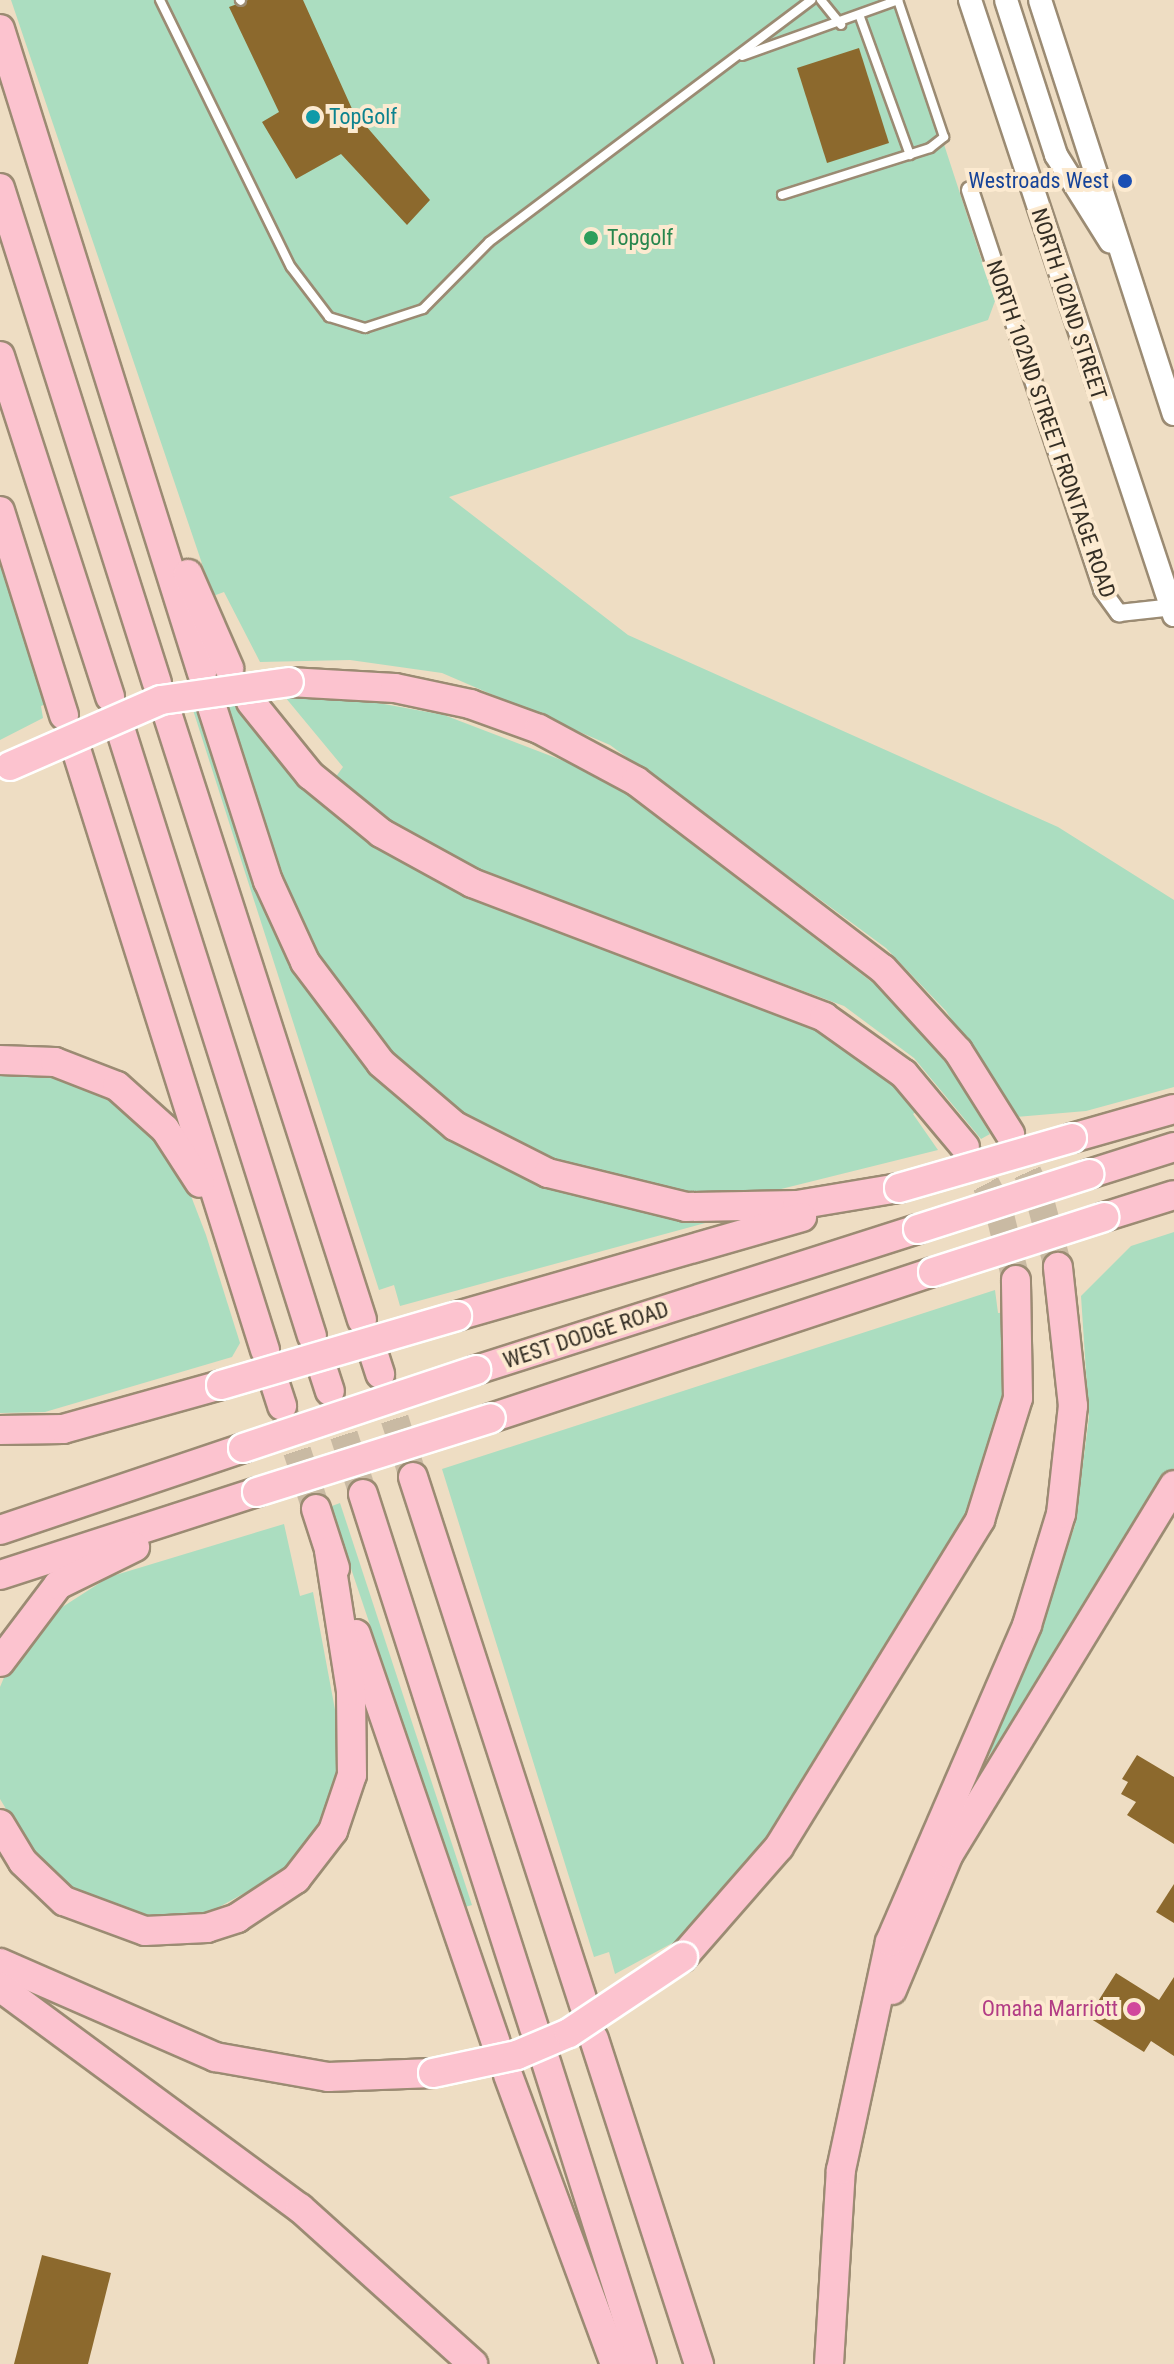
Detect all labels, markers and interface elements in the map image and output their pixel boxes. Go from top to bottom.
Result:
place label: TopGolf [329,104,397,130]
marker: TopGolf [304,108,322,126]
place label: Westroads West [968,168,1109,194]
marker: Westroads West [1116,172,1134,190]
street label: NORTH 102ND STREET [1026,205,1112,403]
place label: Topgolf [607,225,673,251]
marker: Topgolf [582,229,600,247]
street label: NORTH 102ND STREET FRONTAGE ROAD [981,257,1121,601]
street label: WEST DODGE ROAD [500,1296,672,1374]
place label: Omaha Marriott [982,1996,1118,2022]
marker: Omaha Marriott [1125,2000,1143,2018]

